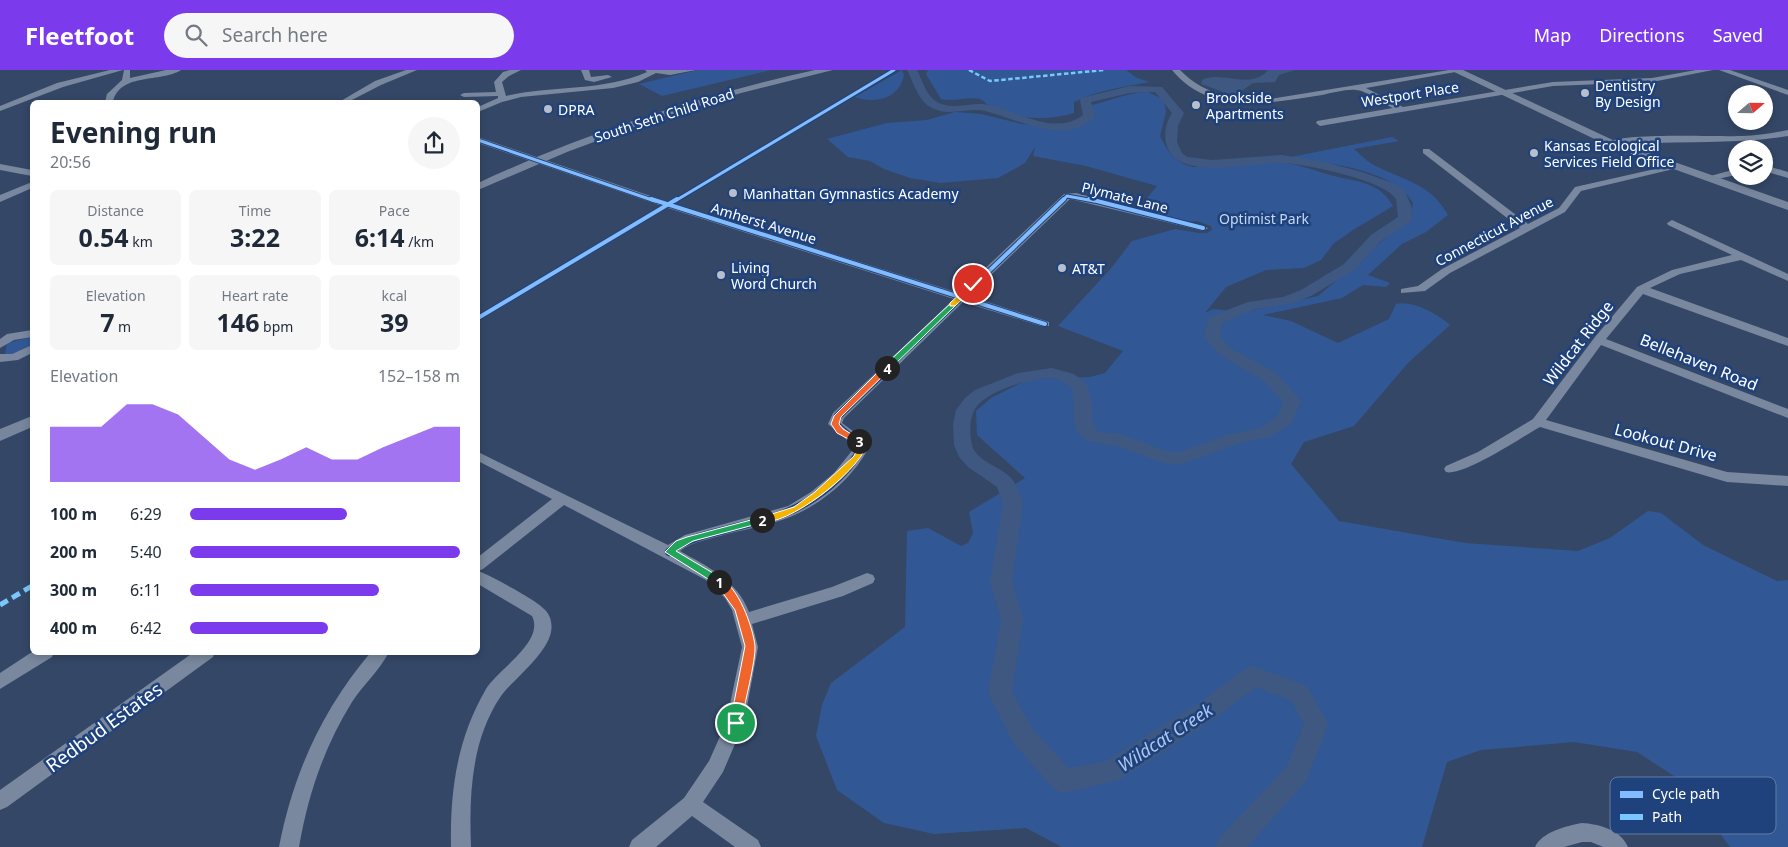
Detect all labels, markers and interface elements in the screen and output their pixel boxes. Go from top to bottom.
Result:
search box [164,13,514,58]
text: Fleetfoot [25,19,134,52]
icon: search [182,21,210,49]
text: Search here [222,22,328,48]
text: Map [1534,23,1571,47]
text: Directions [1599,23,1685,47]
text: Saved [1713,23,1763,47]
place label: Dentistry By Design [1595,76,1661,111]
street label: Westport Place [1360,77,1460,111]
street label: South Seth Child Road [592,83,736,147]
north arrow [1728,85,1772,130]
map controls [1728,85,1773,185]
marker: Dentistry By Design [1579,87,1591,99]
place label: Brookside Apartments [1206,88,1284,123]
marker: Brookside Apartments [1190,99,1202,111]
place label: DPRA [558,100,594,119]
marker: DPRA [542,103,554,115]
text: Evening run [50,113,217,151]
button: share [408,117,460,169]
place label: Kansas Ecological Services Field Office [1544,136,1675,171]
button: layers [1728,140,1773,185]
marker: Kansas Ecological Services Field Office [1528,147,1540,159]
text: 20:56 [50,151,91,173]
street label: Plymate Lane [1080,177,1170,217]
place label: Manhattan Gymnastics Academy [743,184,959,203]
marker: Manhattan Gymnastics Academy [727,187,739,199]
street label: Connecticut Avenue [1432,192,1556,270]
street label: Amherst Avenue [709,198,819,248]
text: Distance [87,201,144,220]
text: Time [239,201,271,220]
text: Pace [379,201,410,220]
park label: Optimist Park [1219,209,1309,228]
text: 0.54 [79,220,129,254]
text: 3:22 [230,220,280,254]
text: 6:14 [355,220,405,254]
text: km [129,232,153,251]
text: /km [405,232,434,251]
place label: Living Word Church [731,258,817,293]
place label: AT&T [1072,259,1105,278]
marker: AT&T [1056,262,1068,274]
pin [952,263,994,305]
marker: Living Word Church [715,269,727,281]
icon: check [959,270,987,298]
text: Elevation [86,286,146,305]
text: Heart rate [222,286,288,305]
text: kcal [381,286,407,305]
street label: Wildcat Ridge [1538,296,1618,390]
text: 7 [100,305,114,339]
text: 146 [217,305,259,339]
text: 39 [380,305,409,339]
text: m [114,317,131,336]
text: bpm [259,317,293,336]
street label: Bellehaven Road [1637,328,1761,396]
pin: 4 [874,356,900,380]
text: 4 [883,359,892,378]
text: Elevation [50,365,118,387]
text: 152–158 m [378,365,460,387]
street label: Lookout Drive [1612,418,1720,466]
pin: 3 [846,428,872,454]
text: 3 [855,432,864,451]
text: 100 m [50,503,97,525]
text: 6:29 [130,503,162,525]
pin: 2 [750,508,774,532]
text: 2 [758,511,767,530]
text: 200 m [50,541,97,563]
text: 5:40 [130,541,162,563]
pin: 1 [706,570,732,594]
text: 1 [715,573,724,592]
text: 300 m [50,579,97,601]
text: 6:11 [130,579,162,601]
text: 400 m [50,617,97,639]
text: 6:42 [130,617,162,639]
street label: Redbud Estates [40,676,168,778]
water label: Wildcat Creek [1113,697,1218,777]
pin [715,702,757,744]
icon: arrive [722,709,750,737]
legend [1610,777,1776,834]
text: Cycle path [1652,784,1720,803]
text: Path [1652,807,1682,826]

